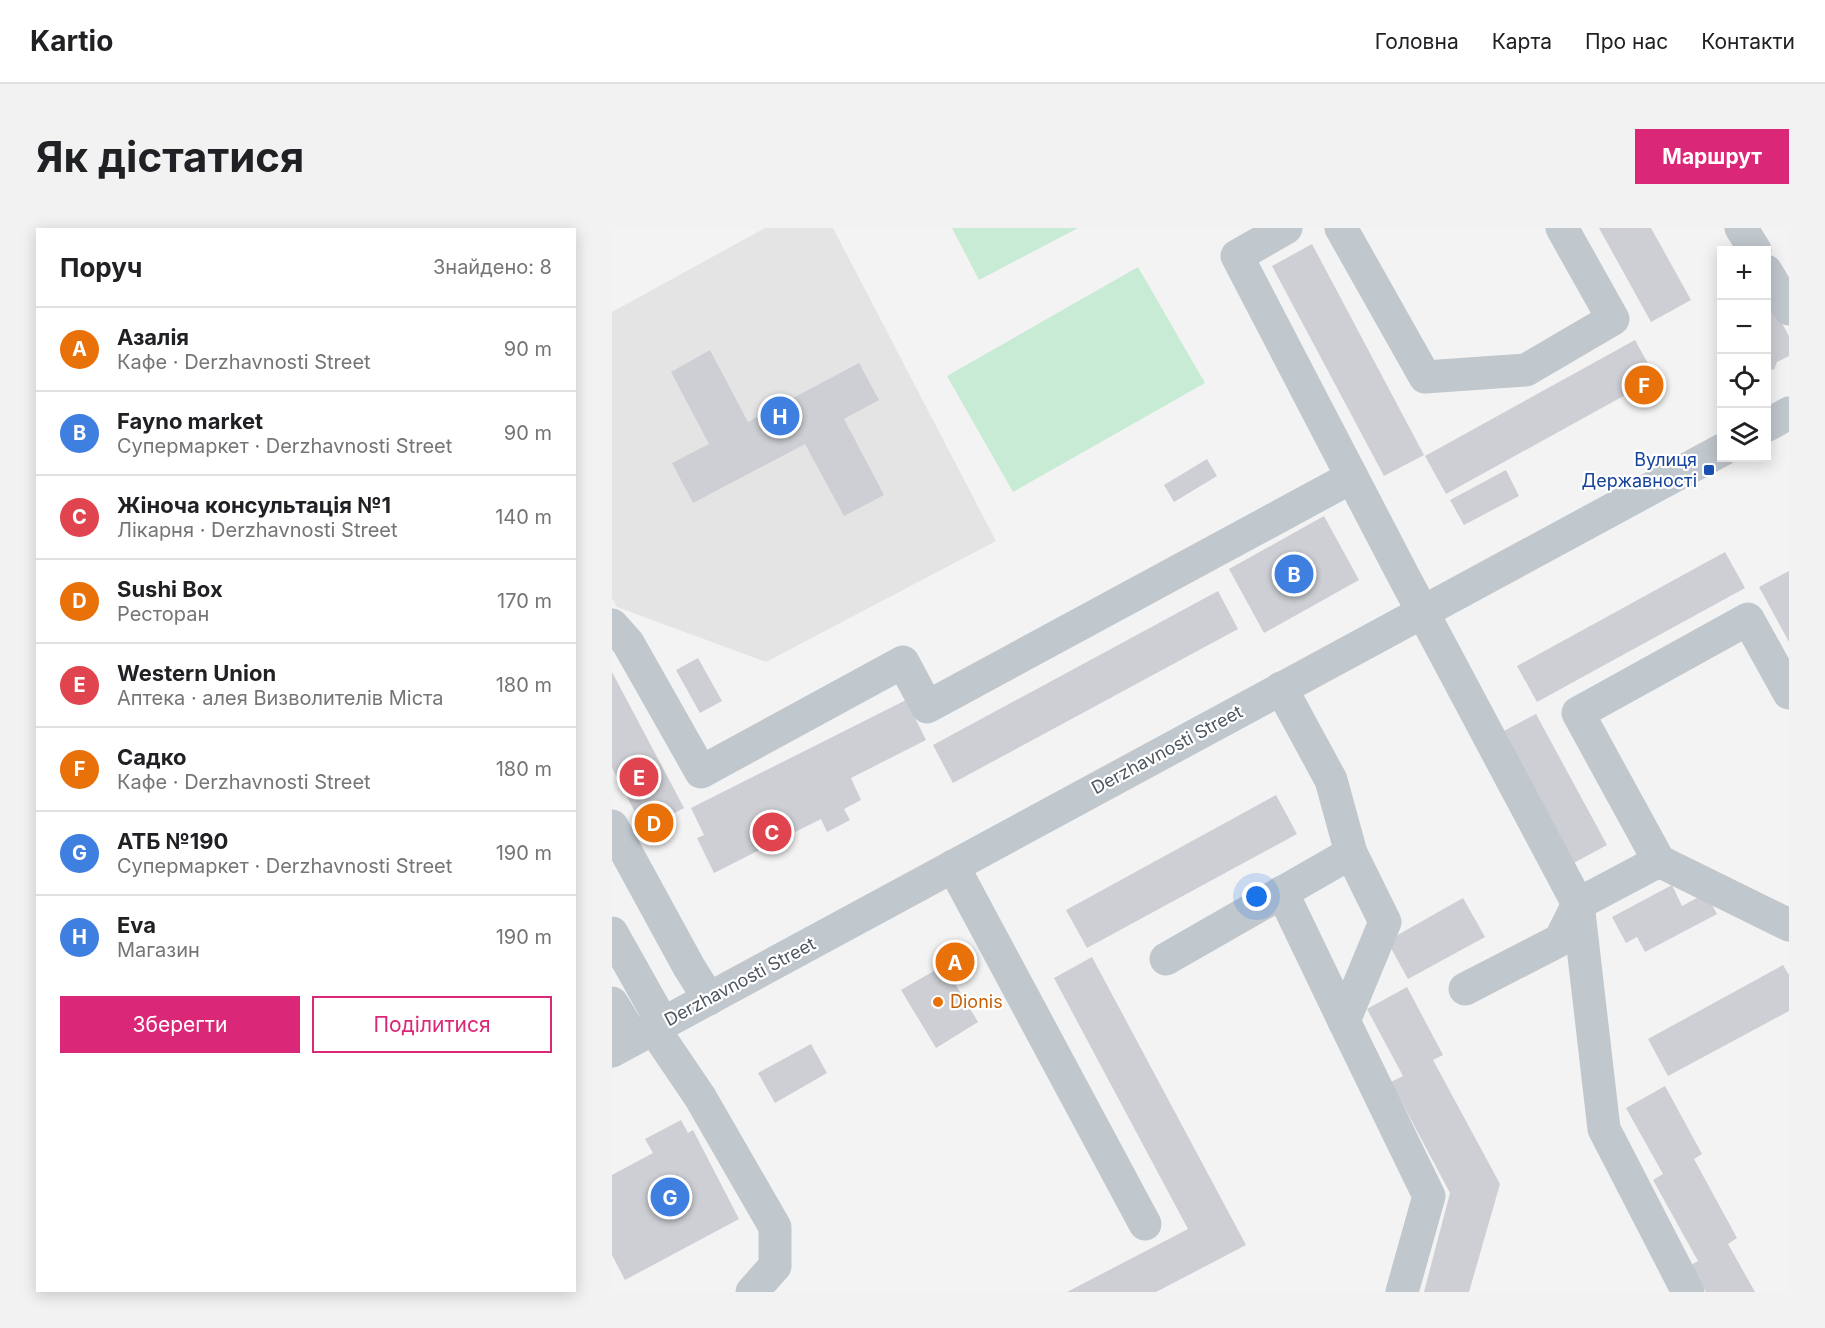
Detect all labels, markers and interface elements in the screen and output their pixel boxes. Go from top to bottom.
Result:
text: Kartio [30,24,113,58]
text: Головна [1375,29,1459,54]
text: Карта [1492,29,1552,54]
text: Про нас [1585,29,1668,54]
text: Контакти [1701,29,1795,54]
button: Маршрут [1635,129,1789,184]
text: Як дістатися [36,131,304,182]
map controls [1717,246,1771,462]
button: + [1717,246,1771,300]
text: Поруч [60,252,142,283]
text: Знайдено: 8 [433,255,552,279]
button: − [1717,300,1771,354]
text: Азалія [117,324,189,350]
text: A [72,337,87,361]
text: 90 m [504,337,552,361]
text: Кафе · Derzhavnosti Street [117,350,371,374]
button: locate [1717,354,1771,408]
pin: F [1624,362,1664,408]
pin: H [760,394,800,438]
text: Fayno market [117,408,263,434]
button: layers [1717,408,1771,462]
text: B [73,421,86,445]
text: 90 m [504,421,552,445]
text: Супермаркет · Derzhavnosti Street [117,434,452,458]
place label: Вулиця Державності [1582,449,1697,491]
marker: Вулиця Державності [1702,463,1716,477]
text: Жіноча консультація №1 [117,492,391,518]
text: C [72,505,87,529]
text: 140 m [495,505,552,529]
text: Лікарня · Derzhavnosti Street [117,518,398,542]
pin: B [1274,552,1314,596]
text: Sushi Box [117,576,223,602]
text: D [72,589,87,613]
text: 170 m [497,589,552,613]
text: Ресторан [117,602,209,626]
text: Western Union [117,660,276,686]
text: E [73,673,86,697]
text: 180 m [496,673,552,697]
text: Аптека · алея Визволителів Міста [117,686,444,710]
street label: Derzhavnosti Street [1088,701,1246,798]
text: Садко [117,744,187,770]
pin: E [620,754,658,800]
text: F [74,757,85,781]
text: 180 m [496,757,552,781]
text: Кафе · Derzhavnosti Street [117,770,371,794]
pin: D [634,800,674,846]
pin: C [752,810,792,854]
text: АТБ №190 [117,828,228,854]
text: G [72,841,87,865]
text: 190 m [496,841,552,865]
text: Супермаркет · Derzhavnosti Street [117,854,452,878]
your location [1242,882,1271,911]
text: Eva [117,912,156,938]
text: H [72,925,87,949]
text: 190 m [496,925,552,949]
street label: Derzhavnosti Street [661,933,819,1030]
text: Магазин [117,938,200,962]
pin: A [936,940,974,984]
place label: Dionis [950,991,1003,1012]
marker: Dionis [931,995,945,1009]
button: Зберегти [60,996,300,1053]
button: Поділитися [312,996,552,1053]
pin: G [650,1174,690,1220]

